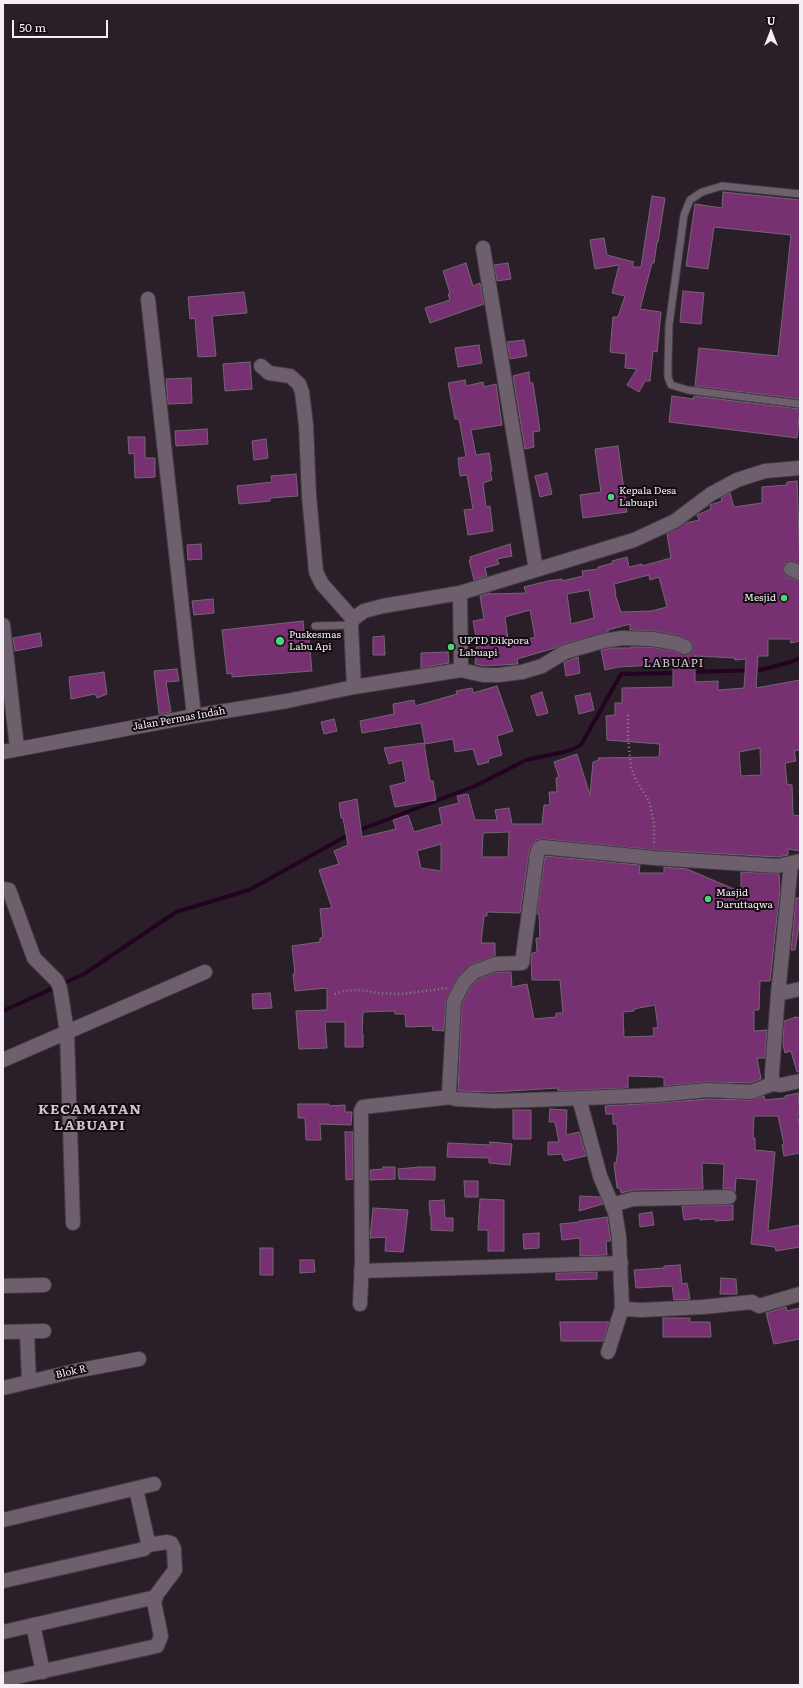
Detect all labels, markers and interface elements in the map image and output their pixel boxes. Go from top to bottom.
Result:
scale bar [14,12,110,38]
north arrow [751,12,791,52]
text: U [767,12,775,28]
text: 50 m [19,18,46,36]
place label: Kepala Desa Labuapi [619,485,676,508]
marker: Kepala Desa Labuapi [606,492,616,502]
place label: Mesjid [744,592,776,604]
marker: Mesjid [779,593,789,603]
place label: Puskesmas Labu Api [289,629,341,652]
marker: Puskesmas Labu Api [274,635,286,647]
place label: UPTD Dikpora Labuapi [459,635,529,658]
marker: UPTD Dikpora Labuapi [446,642,456,652]
district label: LABUAPI [643,656,705,670]
street label: Jalan Permas Indah [132,705,226,733]
place label: Masjid Daruttaqwa [716,887,773,910]
marker: Masjid Daruttaqwa [703,894,713,904]
district label: KECAMATAN LABUAPI [38,1102,142,1134]
street label: Blok R [55,1363,87,1381]

